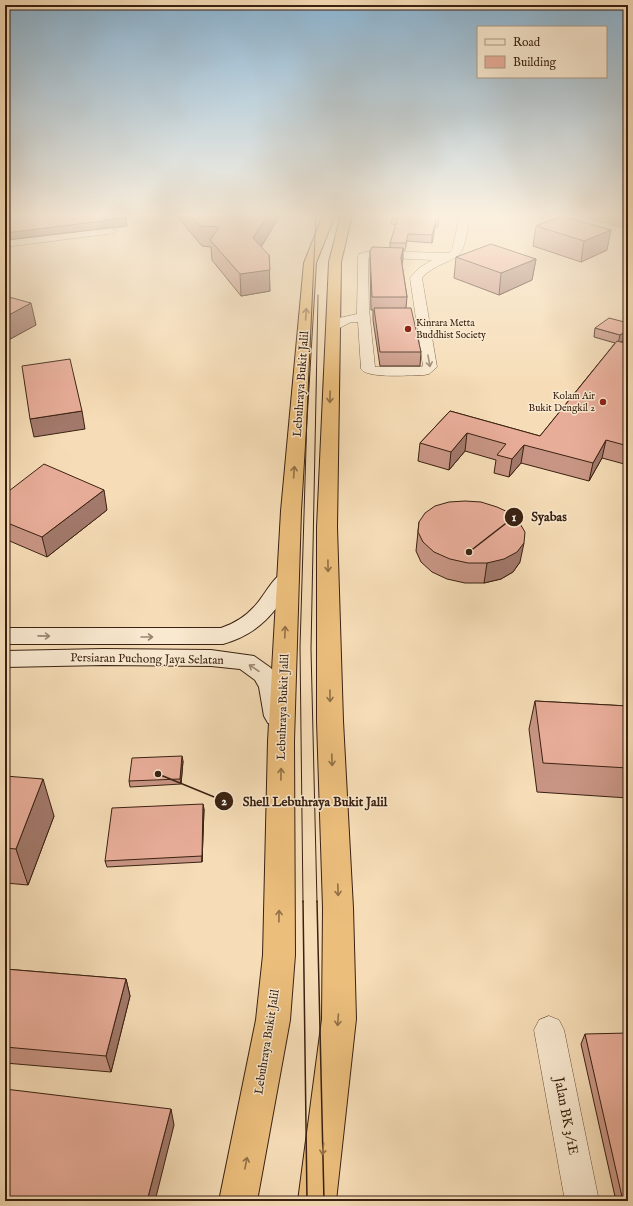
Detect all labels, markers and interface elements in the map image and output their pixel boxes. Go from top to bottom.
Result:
legend [477,26,607,78]
text: Road [513,35,541,50]
text: Building [513,55,557,70]
one-way arrow [303,308,310,321]
place label: Kinrara Metta Buddhist Society [416,317,486,342]
marker: Kinrara Metta Buddhist Society [403,324,413,334]
street label: Lebuhraya Bukit Jalil [290,330,313,438]
one-way arrow [425,354,433,367]
one-way arrow [327,390,334,403]
place label: Kolam Air Bukit Dengkil 2 [529,390,595,415]
marker: Kolam Air Bukit Dengkil 2 [598,397,608,407]
one-way arrow [290,466,297,479]
callout: Syabas [504,504,575,529]
text: Syabas [531,509,567,526]
text: 1 [512,510,517,525]
one-way arrow [324,559,332,572]
one-way arrow [281,626,289,639]
one-way arrow [37,632,50,640]
one-way arrow [140,633,153,641]
street label: Persiaran Puchong Jaya Selatan [70,650,225,669]
street label: Lebuhraya Bukit Jalil [274,653,293,760]
one-way arrow [249,664,260,672]
one-way arrow [326,689,334,702]
one-way arrow [328,753,336,766]
one-way arrow [277,768,285,781]
callout: Shell Lebuhraya Bukit Jalil [214,788,395,813]
text: 2 [221,794,227,809]
text: Shell Lebuhraya Bukit Jalil [243,794,388,811]
one-way arrow [334,883,341,896]
one-way arrow [275,910,283,923]
street label: Lebuhraya Bukit Jalil [251,988,284,1096]
one-way arrow [335,1013,342,1026]
street label: Jalan BK 3/1E [549,1074,582,1157]
one-way arrow [319,1142,327,1155]
one-way arrow [242,1157,250,1170]

